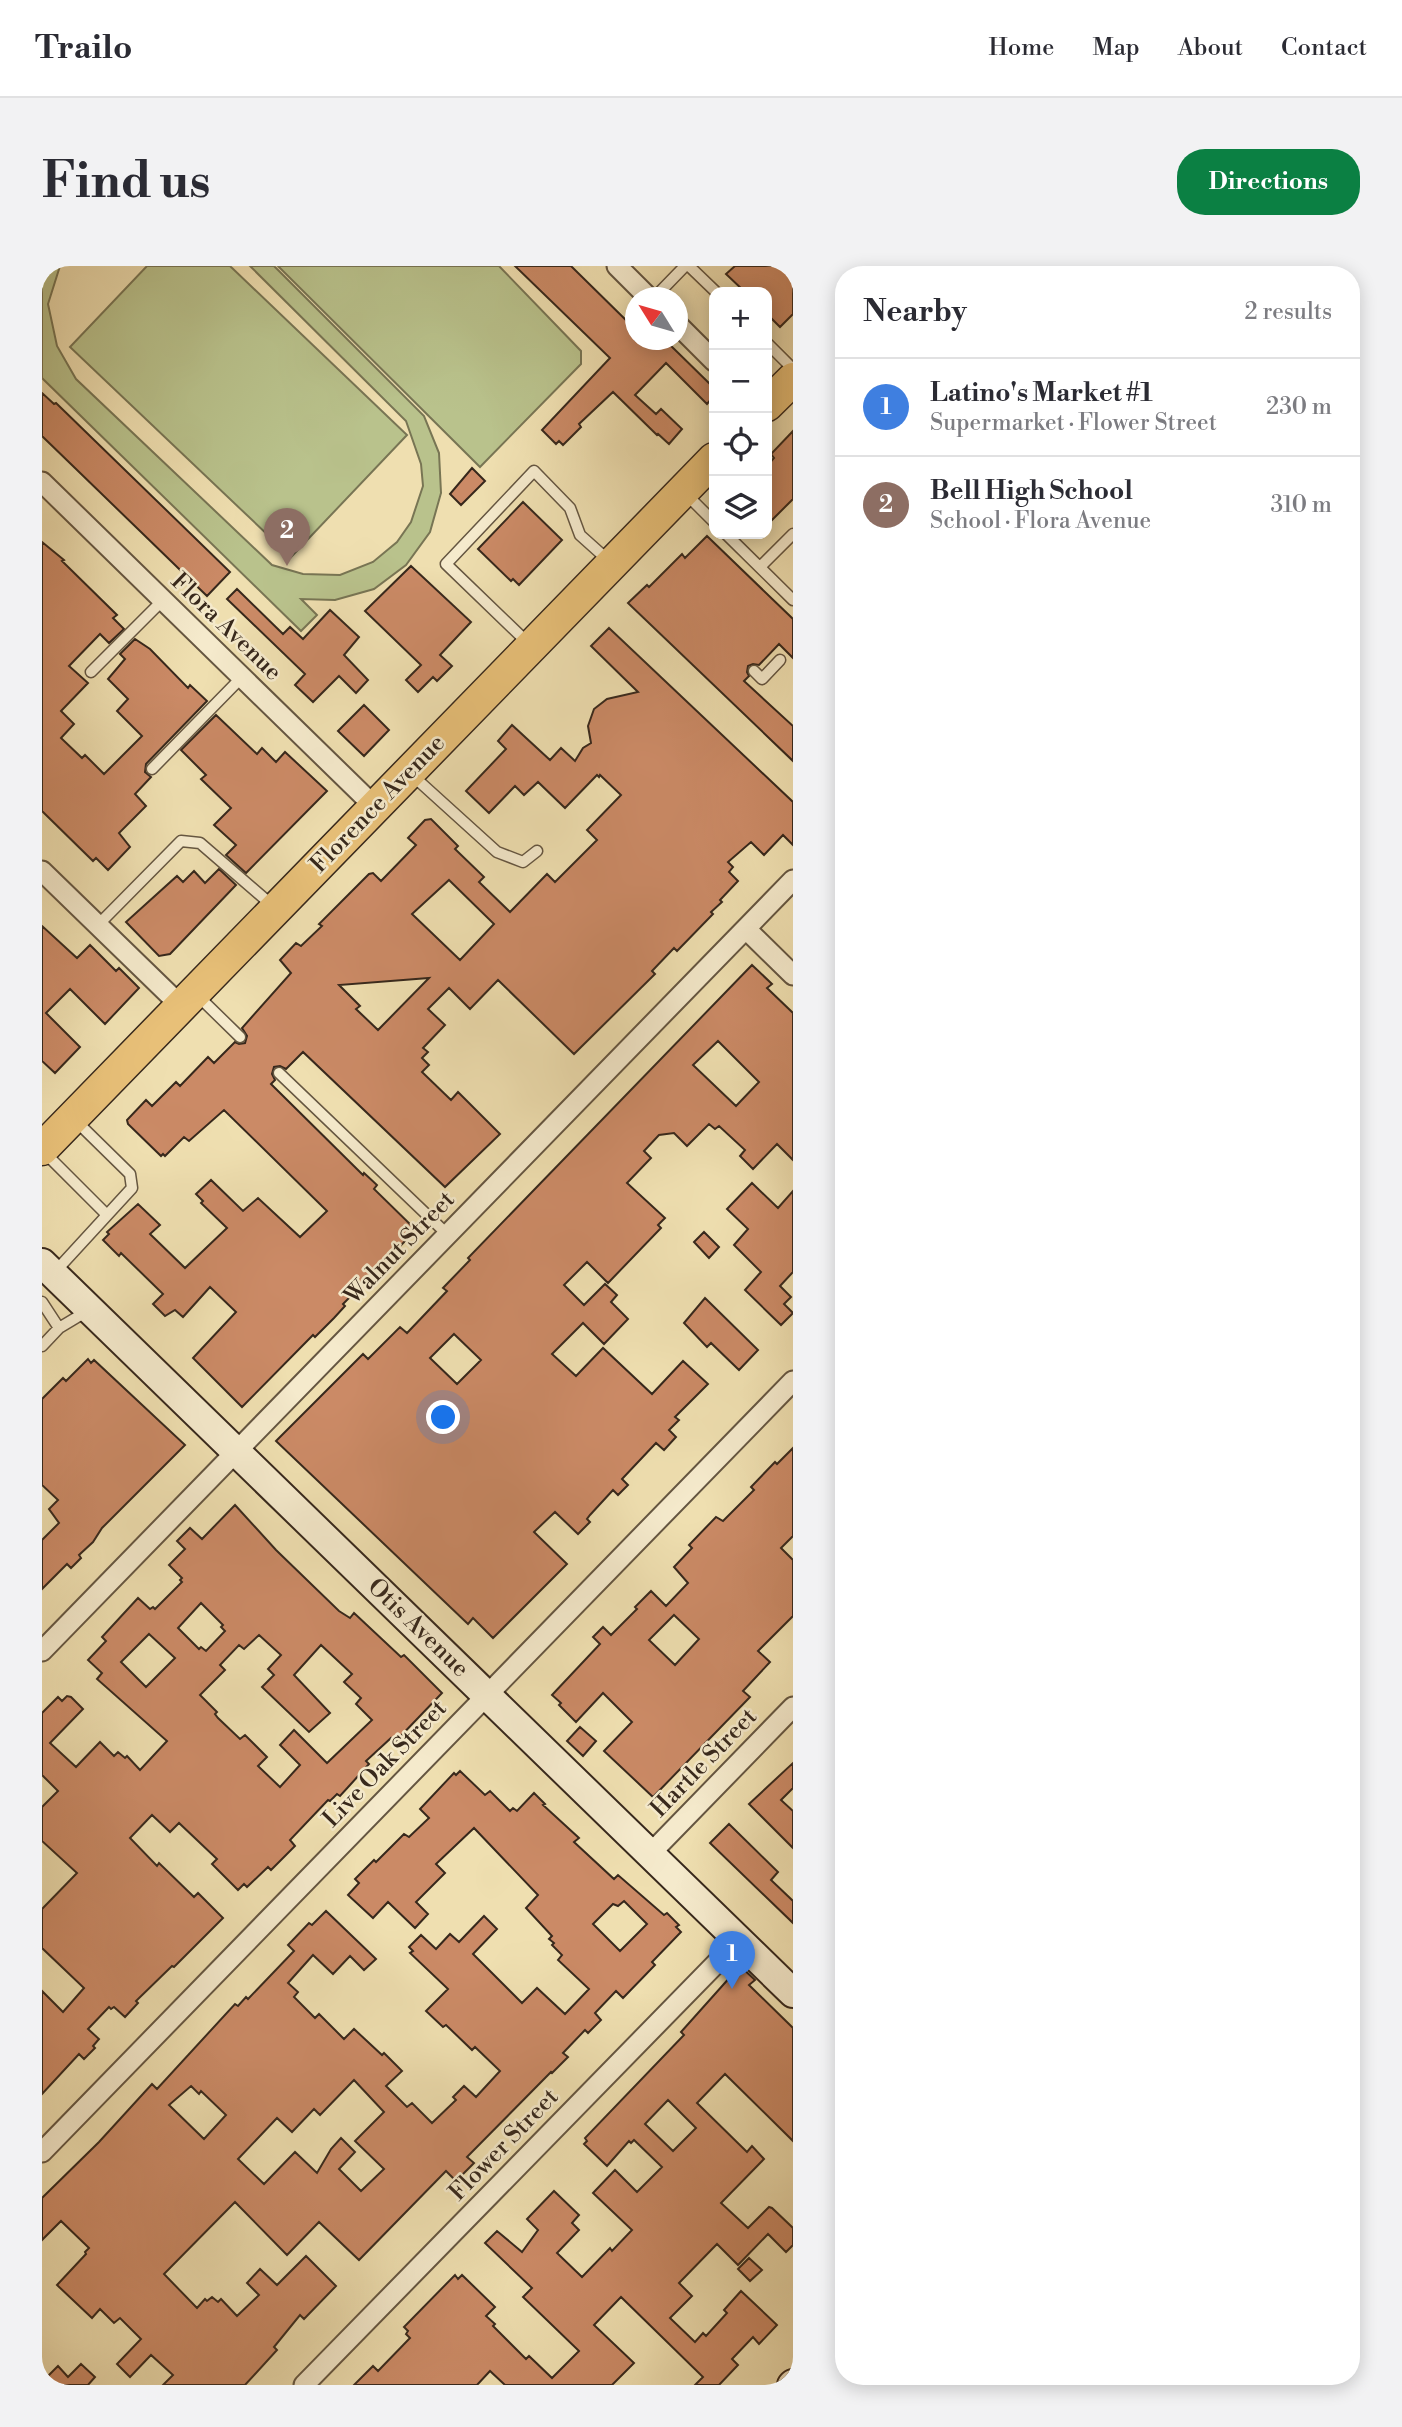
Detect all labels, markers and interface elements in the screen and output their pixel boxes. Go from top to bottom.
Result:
text: Trailo [35,28,132,69]
text: Home [989,33,1054,63]
text: Map [1092,33,1140,63]
text: About [1178,33,1243,63]
text: Contact [1281,33,1367,63]
button: Directions [1177,149,1360,215]
text: Find us [42,152,211,213]
north arrow [625,287,688,350]
map controls [709,287,772,539]
button: + [709,287,772,350]
text: Nearby [863,293,967,331]
text: 2 results [1245,298,1332,326]
button: − [709,350,772,413]
text: Latino's Market #1 [930,377,1153,409]
text: 1 [880,393,892,421]
text: 230 m [1266,393,1332,421]
text: Supermarket · Flower Street [930,409,1217,437]
button: locate [709,413,772,476]
text: Bell High School [930,475,1133,507]
button: layers [709,476,772,539]
text: 2 [879,491,893,519]
text: 310 m [1271,491,1332,519]
text: School · Flora Avenue [930,507,1151,535]
pin: 2 [264,508,310,566]
street label: Flora Avenue [164,567,288,687]
street label: Florence Avenue [304,728,452,880]
street label: Walnut Street [338,1185,462,1312]
your location [426,1400,460,1434]
street label: Otis Avenue [361,1572,475,1684]
street label: Live Oak Street [317,1694,454,1834]
street label: Hartle Street [644,1702,764,1824]
pin: 1 [709,1931,755,1989]
street label: Flower Street [443,2082,565,2208]

